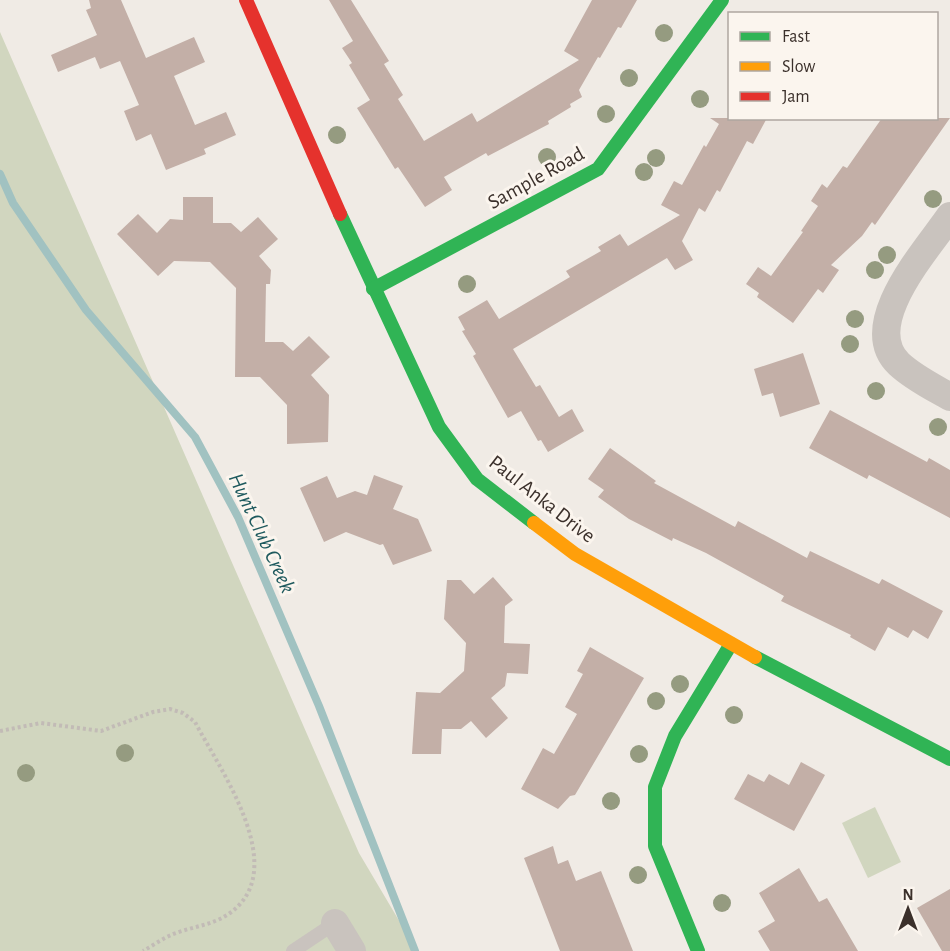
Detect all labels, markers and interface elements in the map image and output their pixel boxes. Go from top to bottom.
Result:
legend [728,12,938,120]
text: Fast [782,28,810,46]
text: Slow [782,58,815,76]
text: Jam [782,88,810,106]
street label: Sample Road [484,143,588,213]
street label: Paul Anka Drive [485,451,599,547]
water label: Hunt Club Creek [225,470,299,596]
north arrow [878,879,938,939]
text: N [902,887,914,903]

